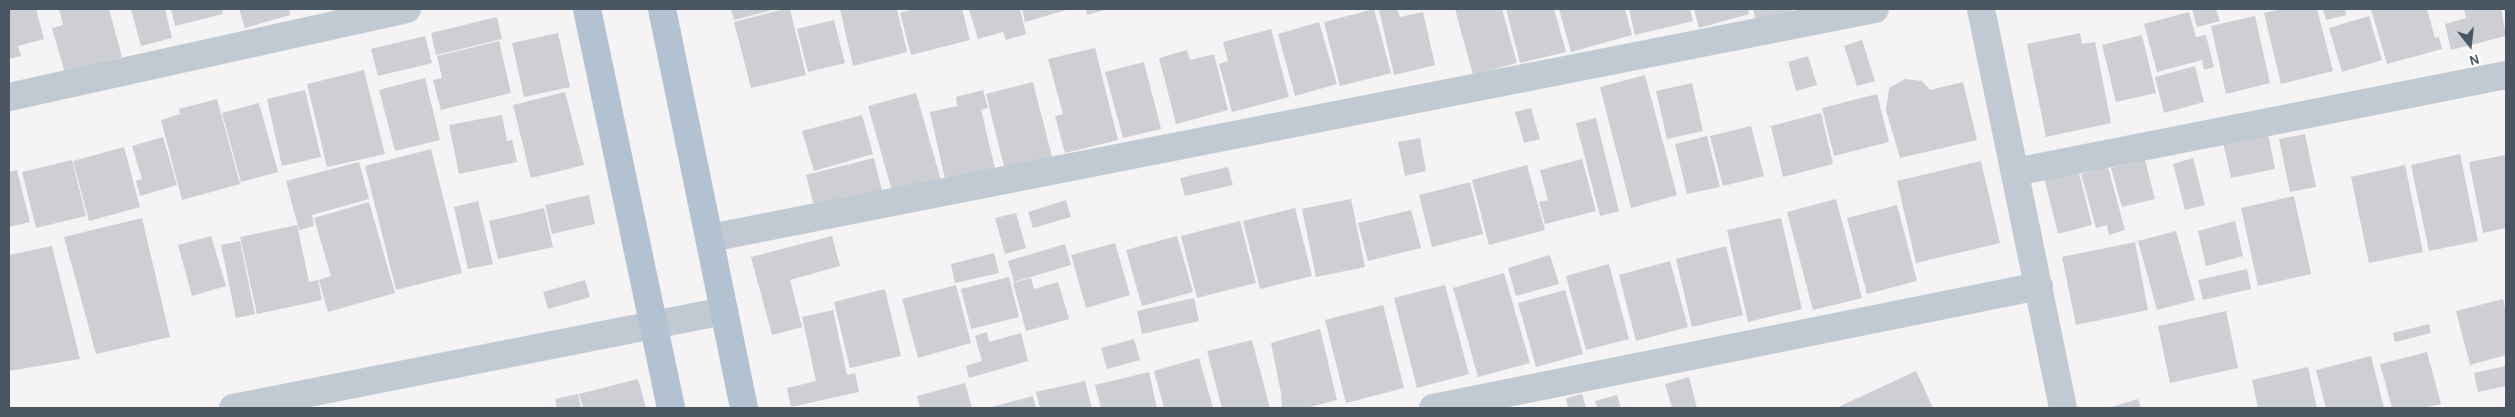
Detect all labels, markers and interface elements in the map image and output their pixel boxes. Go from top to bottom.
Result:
north arrow [2445,20,2495,70]
text: N [2468,51,2481,67]

